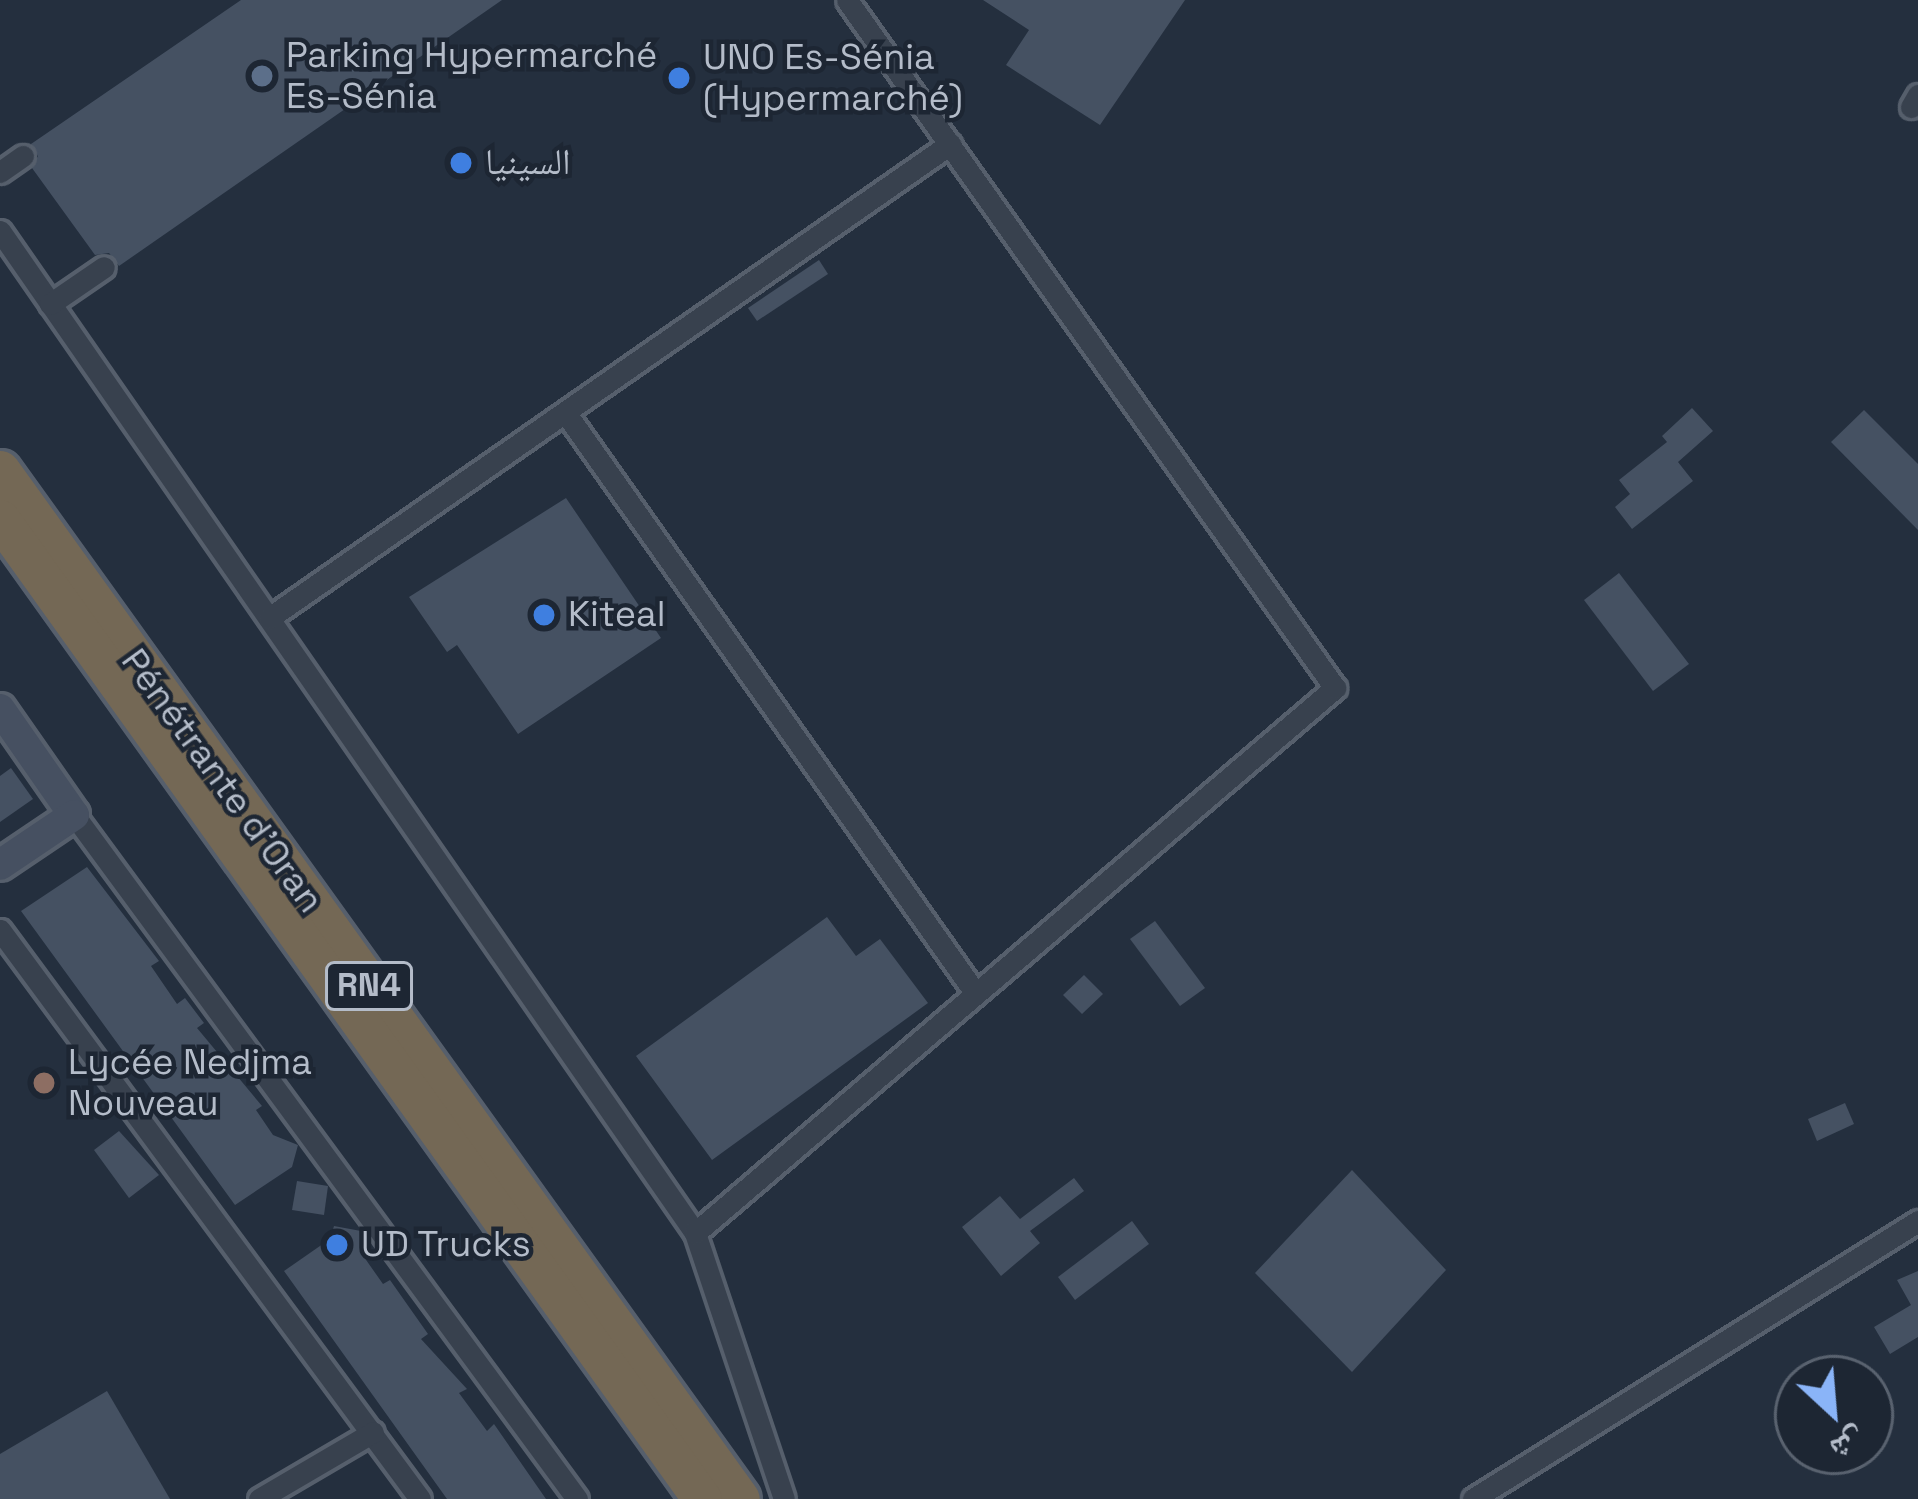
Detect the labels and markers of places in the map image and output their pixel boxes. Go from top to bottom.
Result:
place label: Parking Hypermarché Es-Sénia [286,33,657,118]
place label: UNO Es-Sénia (Hypermarché) [703,35,963,120]
marker: Parking Hypermarché Es-Sénia [249,63,275,89]
marker: UNO Es-Sénia (Hypermarché) [666,65,692,91]
place label: السينيا [485,141,571,185]
marker: السينيا [448,150,474,176]
place label: Kiteal [568,593,666,637]
marker: Kiteal [531,602,557,628]
place label: Lycée Nedjma Nouveau [68,1040,312,1125]
marker: Lycée Nedjma Nouveau [31,1070,57,1096]
place label: UD Trucks [361,1223,532,1267]
marker: UD Trucks [324,1232,350,1258]

